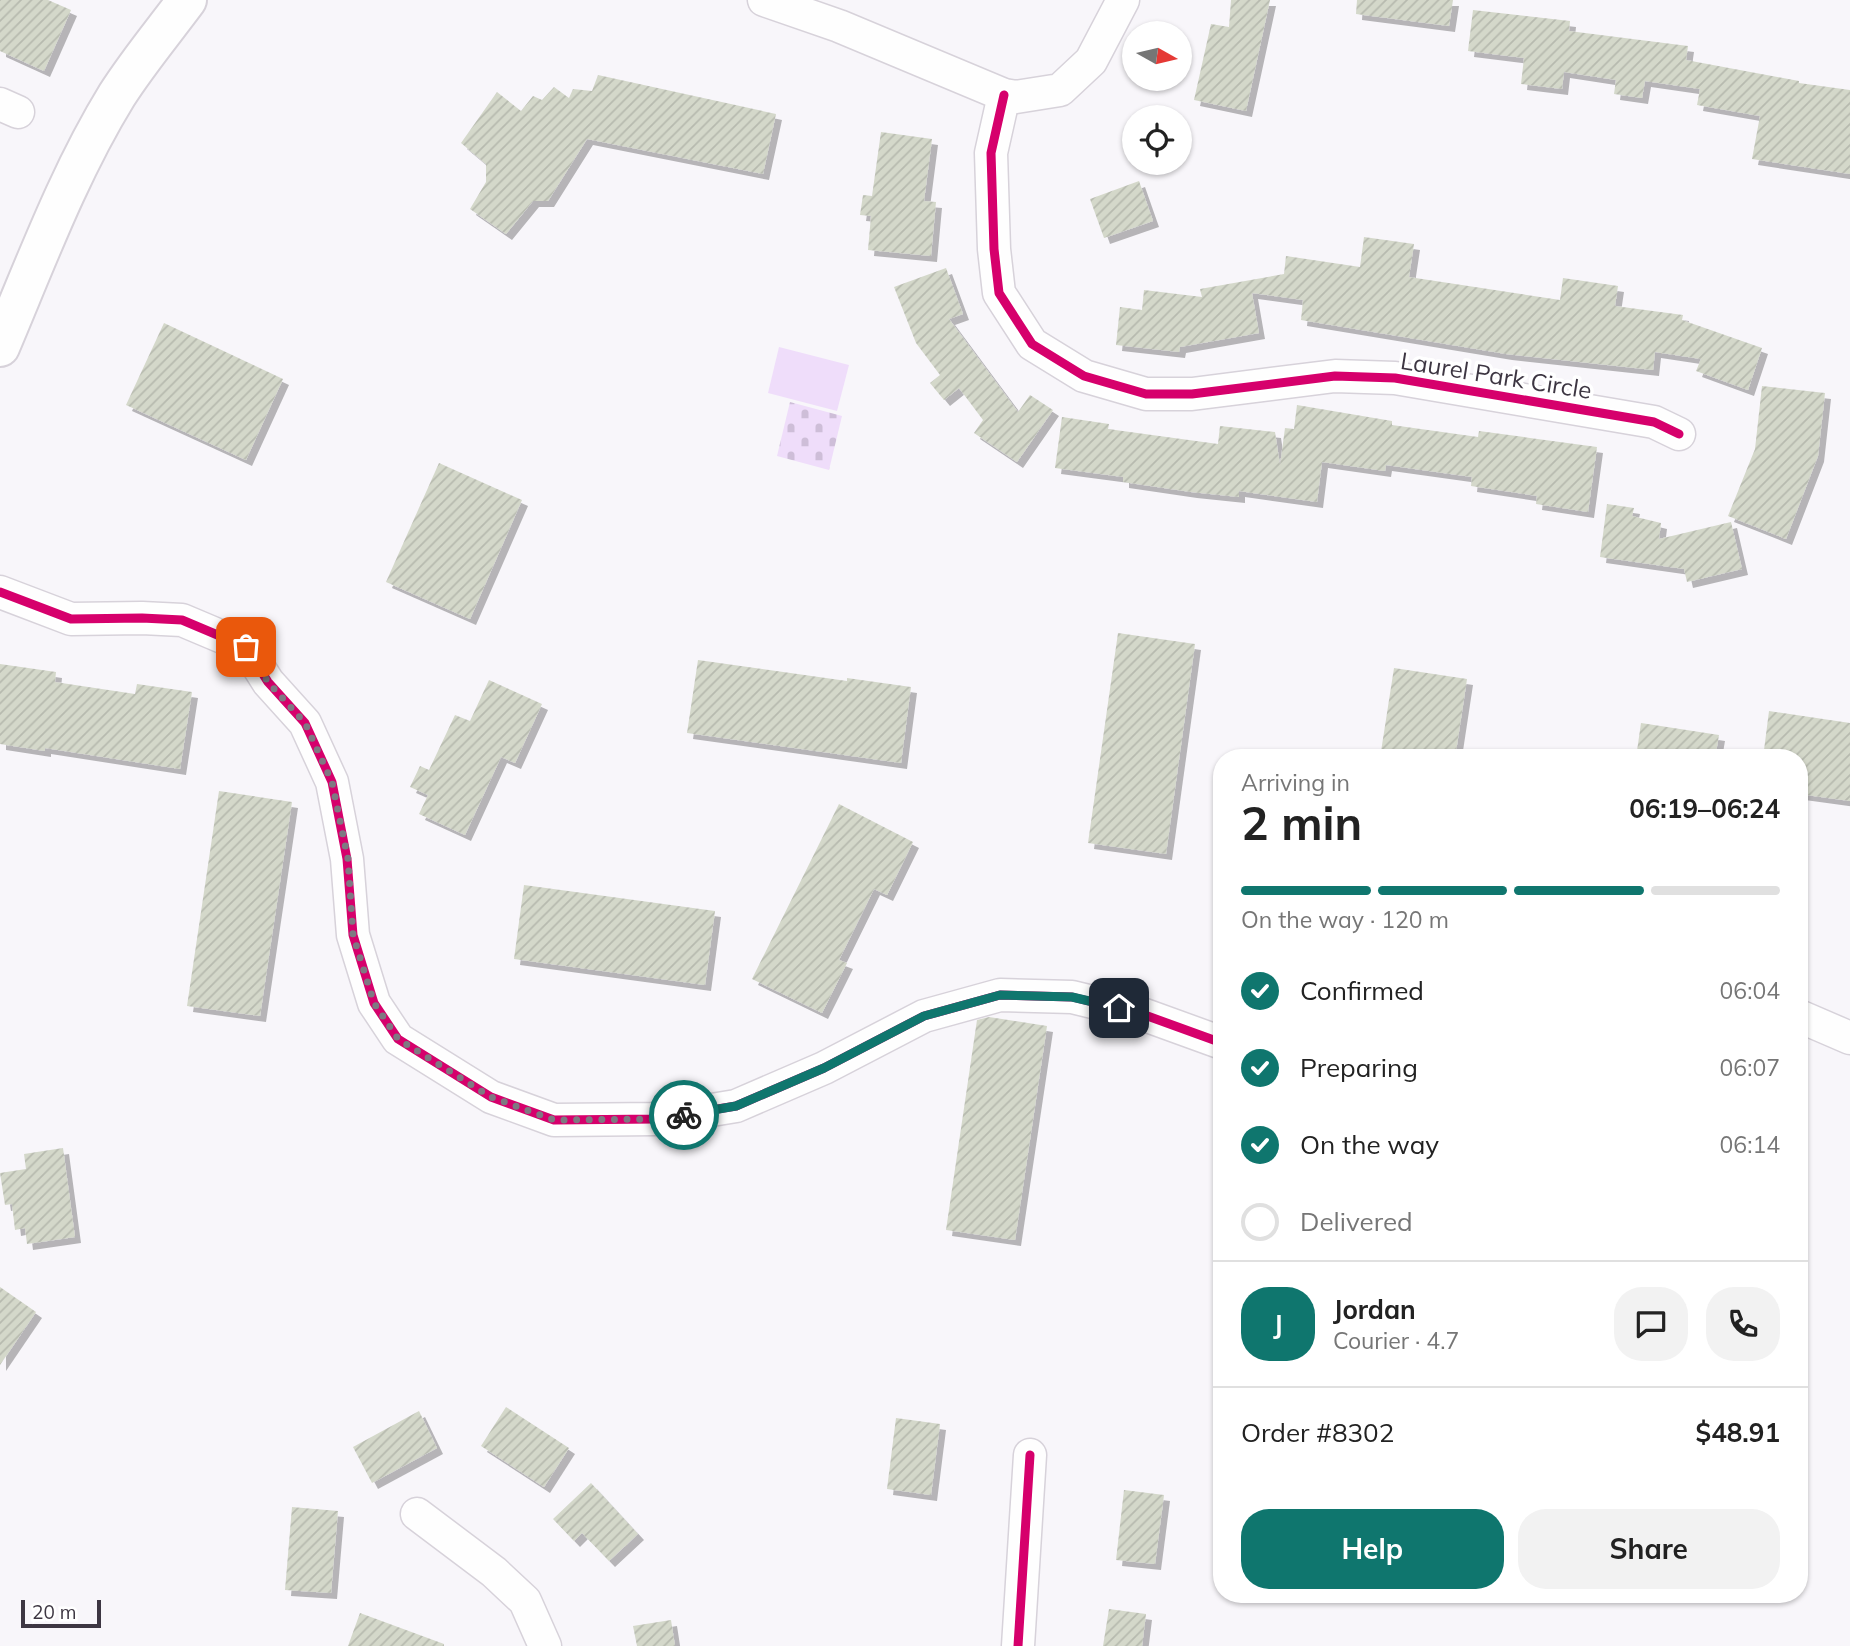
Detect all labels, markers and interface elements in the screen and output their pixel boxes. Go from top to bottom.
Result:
north arrow [1122,21,1192,91]
map controls [1122,21,1192,175]
button: locate [1122,105,1192,175]
street label: Laurel Park Circle [1398,345,1594,405]
pin [216,617,276,677]
icon: bag [227,628,265,666]
text: Arriving in [1241,768,1350,797]
text: 06:19–06:24 [1629,792,1780,825]
text: 2 min [1241,794,1362,852]
text: On the way · 120 m [1241,905,1449,934]
icon: check [1241,972,1279,1010]
text: Confirmed [1300,974,1424,1007]
text: 06:04 [1720,976,1780,1005]
pin [1089,978,1149,1038]
icon: home [1100,989,1138,1027]
icon: check [1241,1049,1279,1087]
text: Preparing [1300,1051,1418,1084]
text: 06:07 [1720,1053,1780,1082]
courier [649,1080,719,1150]
icon: bike [665,1096,703,1134]
icon: check [1241,1126,1279,1164]
text: On the way [1300,1128,1439,1161]
text: 06:14 [1720,1130,1780,1159]
text: Delivered [1300,1205,1413,1238]
button: chat [1614,1287,1688,1361]
button: phone [1706,1287,1780,1361]
text: Jordan [1333,1293,1416,1326]
text: J [1273,1308,1283,1341]
text: Courier · 4.7 [1333,1326,1459,1355]
text: Order #8302 [1241,1416,1394,1449]
text: $48.91 [1696,1416,1780,1449]
button: Help [1241,1509,1504,1589]
button: Share [1518,1509,1780,1589]
scale bar [21,1597,102,1629]
text: 20 m [32,1600,76,1624]

